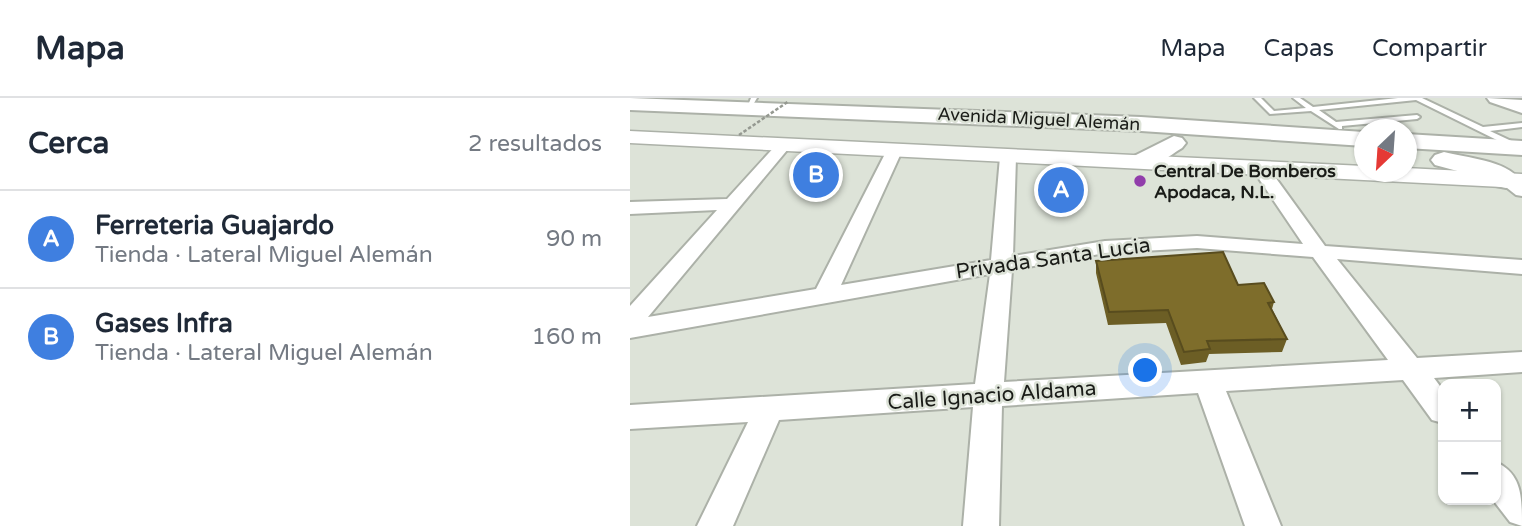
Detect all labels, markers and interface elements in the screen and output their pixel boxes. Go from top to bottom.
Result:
text: Mapa [35,29,125,68]
text: Mapa [1160,34,1226,63]
text: Capas [1264,34,1334,63]
text: Compartir [1372,34,1487,63]
street label: Avenida Miguel Alemán [937,103,1141,135]
north arrow [1354,119,1417,182]
text: Cerca [28,125,109,162]
text: 2 resultados [468,130,602,158]
pin: B [793,149,839,201]
place label: Central De Bomberos Apodaca, N.L. [1154,160,1336,203]
pin: A [1038,164,1084,216]
marker: Central De Bomberos Apodaca, N.L. [1132,173,1148,189]
text: Ferreteria Guajardo [95,210,334,241]
text: A [42,225,60,253]
text: 90 m [546,225,602,253]
street label: Privada Santa Lucia [954,232,1152,285]
text: Tienda · Lateral Miguel Alemán [95,241,433,269]
text: Gases Infra [95,308,233,339]
text: B [43,323,59,351]
text: 160 m [532,323,602,351]
text: Tienda · Lateral Miguel Alemán [95,339,433,367]
your location [1128,353,1162,387]
street label: Calle Ignacio Aldama [887,376,1097,415]
map controls [1438,379,1501,505]
button: + [1438,379,1501,442]
button: − [1438,442,1501,505]

